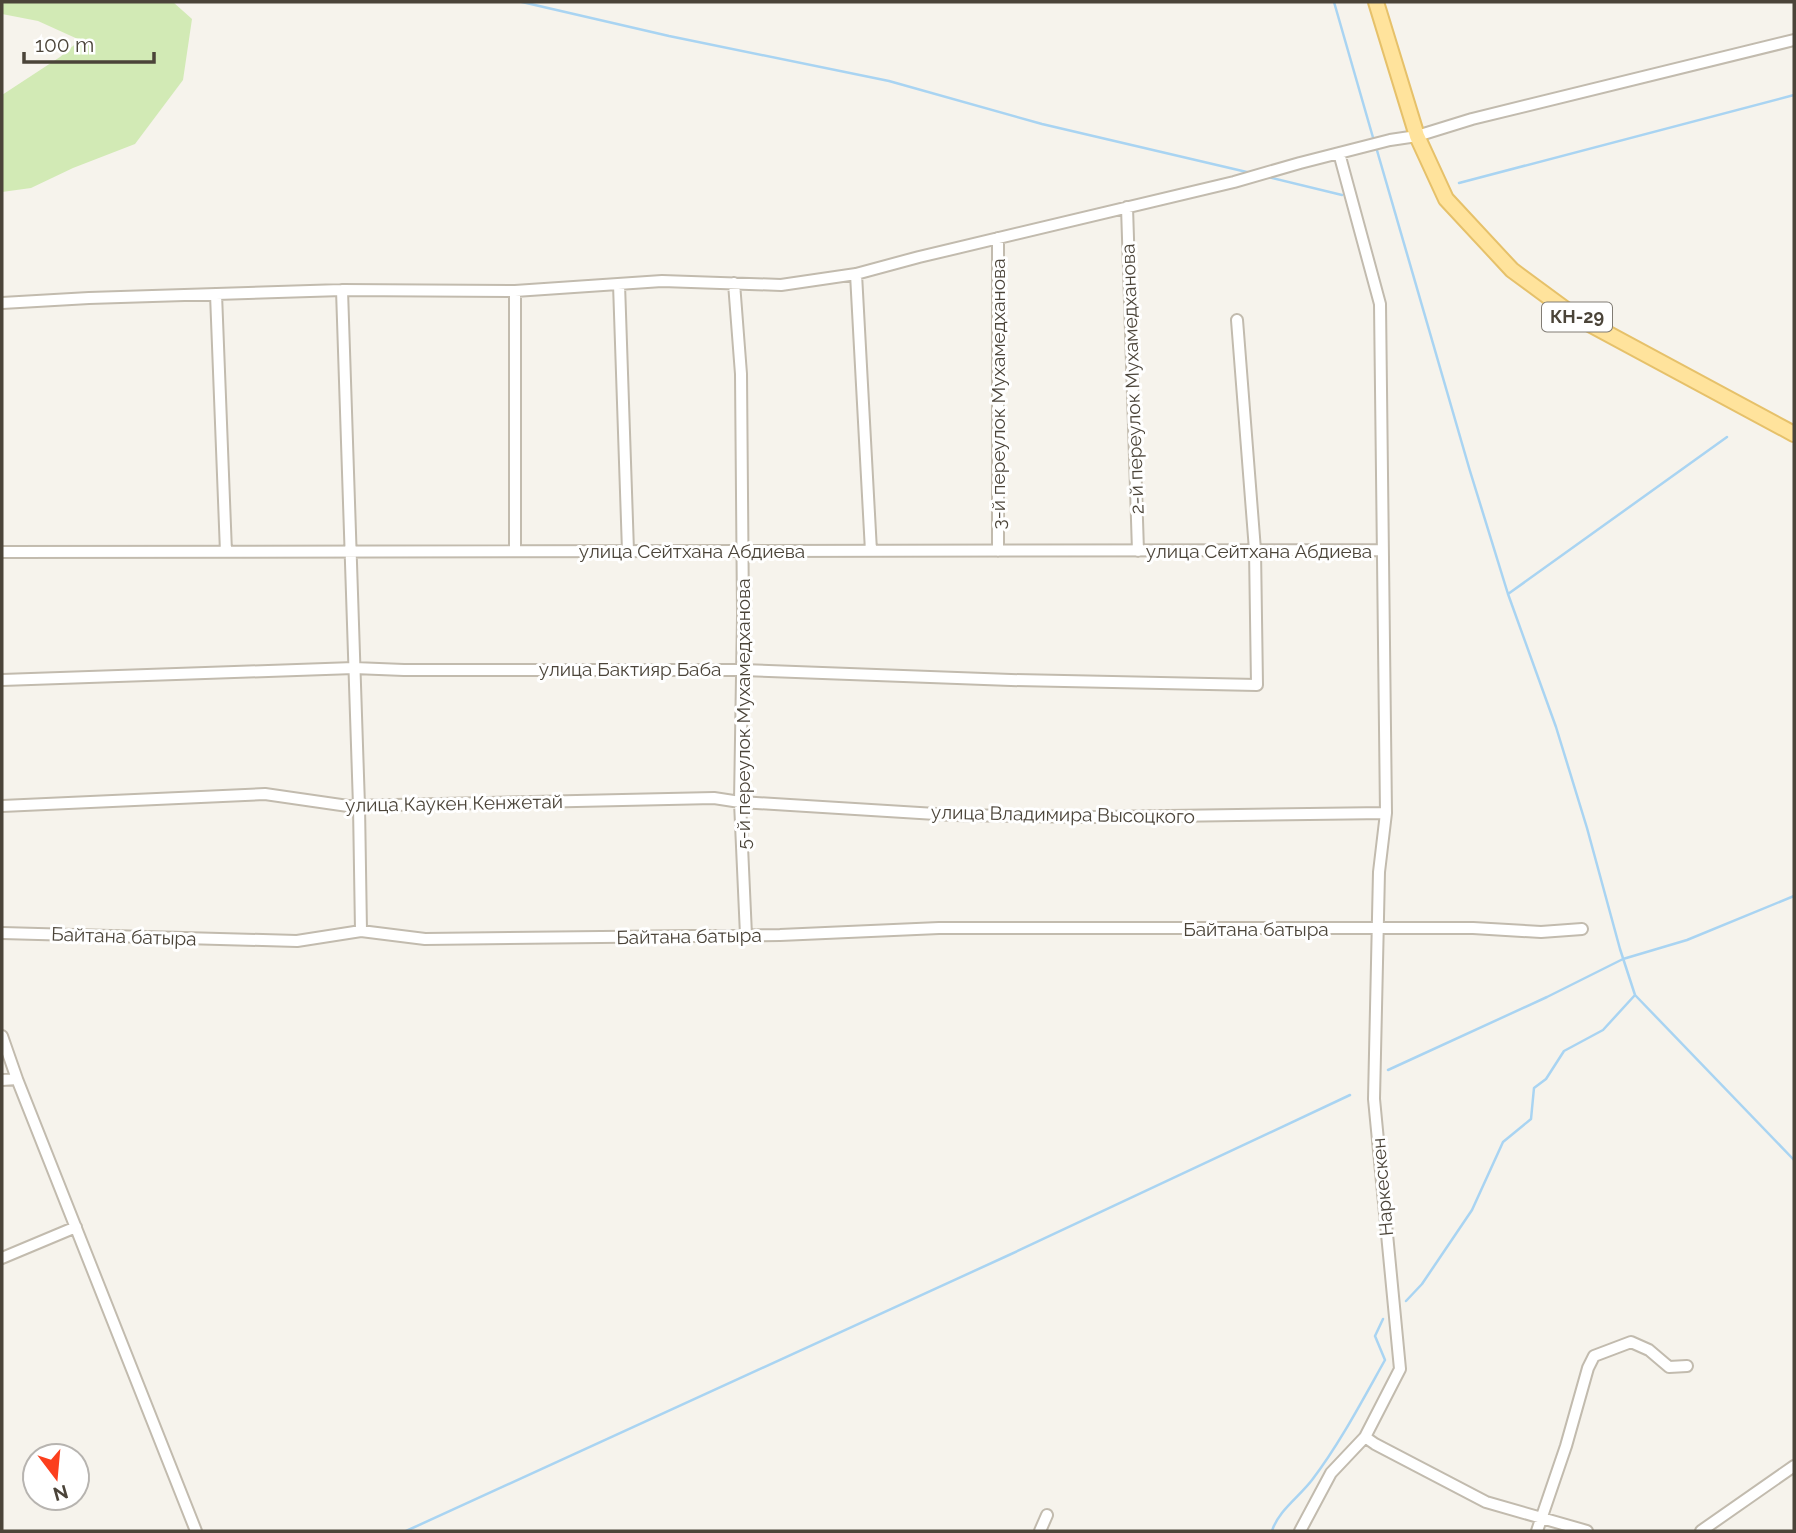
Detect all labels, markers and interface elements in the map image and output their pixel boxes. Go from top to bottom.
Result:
scale bar [24,21,154,65]
text: 100 m [35,32,94,57]
street label: 2-й переулок Мухамедханова [1116,243,1148,515]
street label: 3-й переулок Мухамедханова [987,259,1009,530]
road number: КН-29 [1542,302,1612,332]
street label: улица Сейтхана Абдиева [579,540,805,562]
street label: улица Сейтхана Абдиева [1146,540,1372,562]
street label: 5-й переулок Мухамедханова [732,578,754,850]
street label: улица Бактияр Баба [539,658,721,680]
street label: улица Каукен Кенжетай [345,790,563,816]
street label: улица Владимира Высоцкого [931,801,1195,827]
street label: Байтана батыра [1183,918,1329,940]
street label: Байтана батыра [51,922,197,950]
street label: Байтана батыра [616,924,762,948]
street label: Наркескен [1367,1137,1397,1237]
north arrow [21,1442,91,1512]
text: N [51,1481,71,1506]

